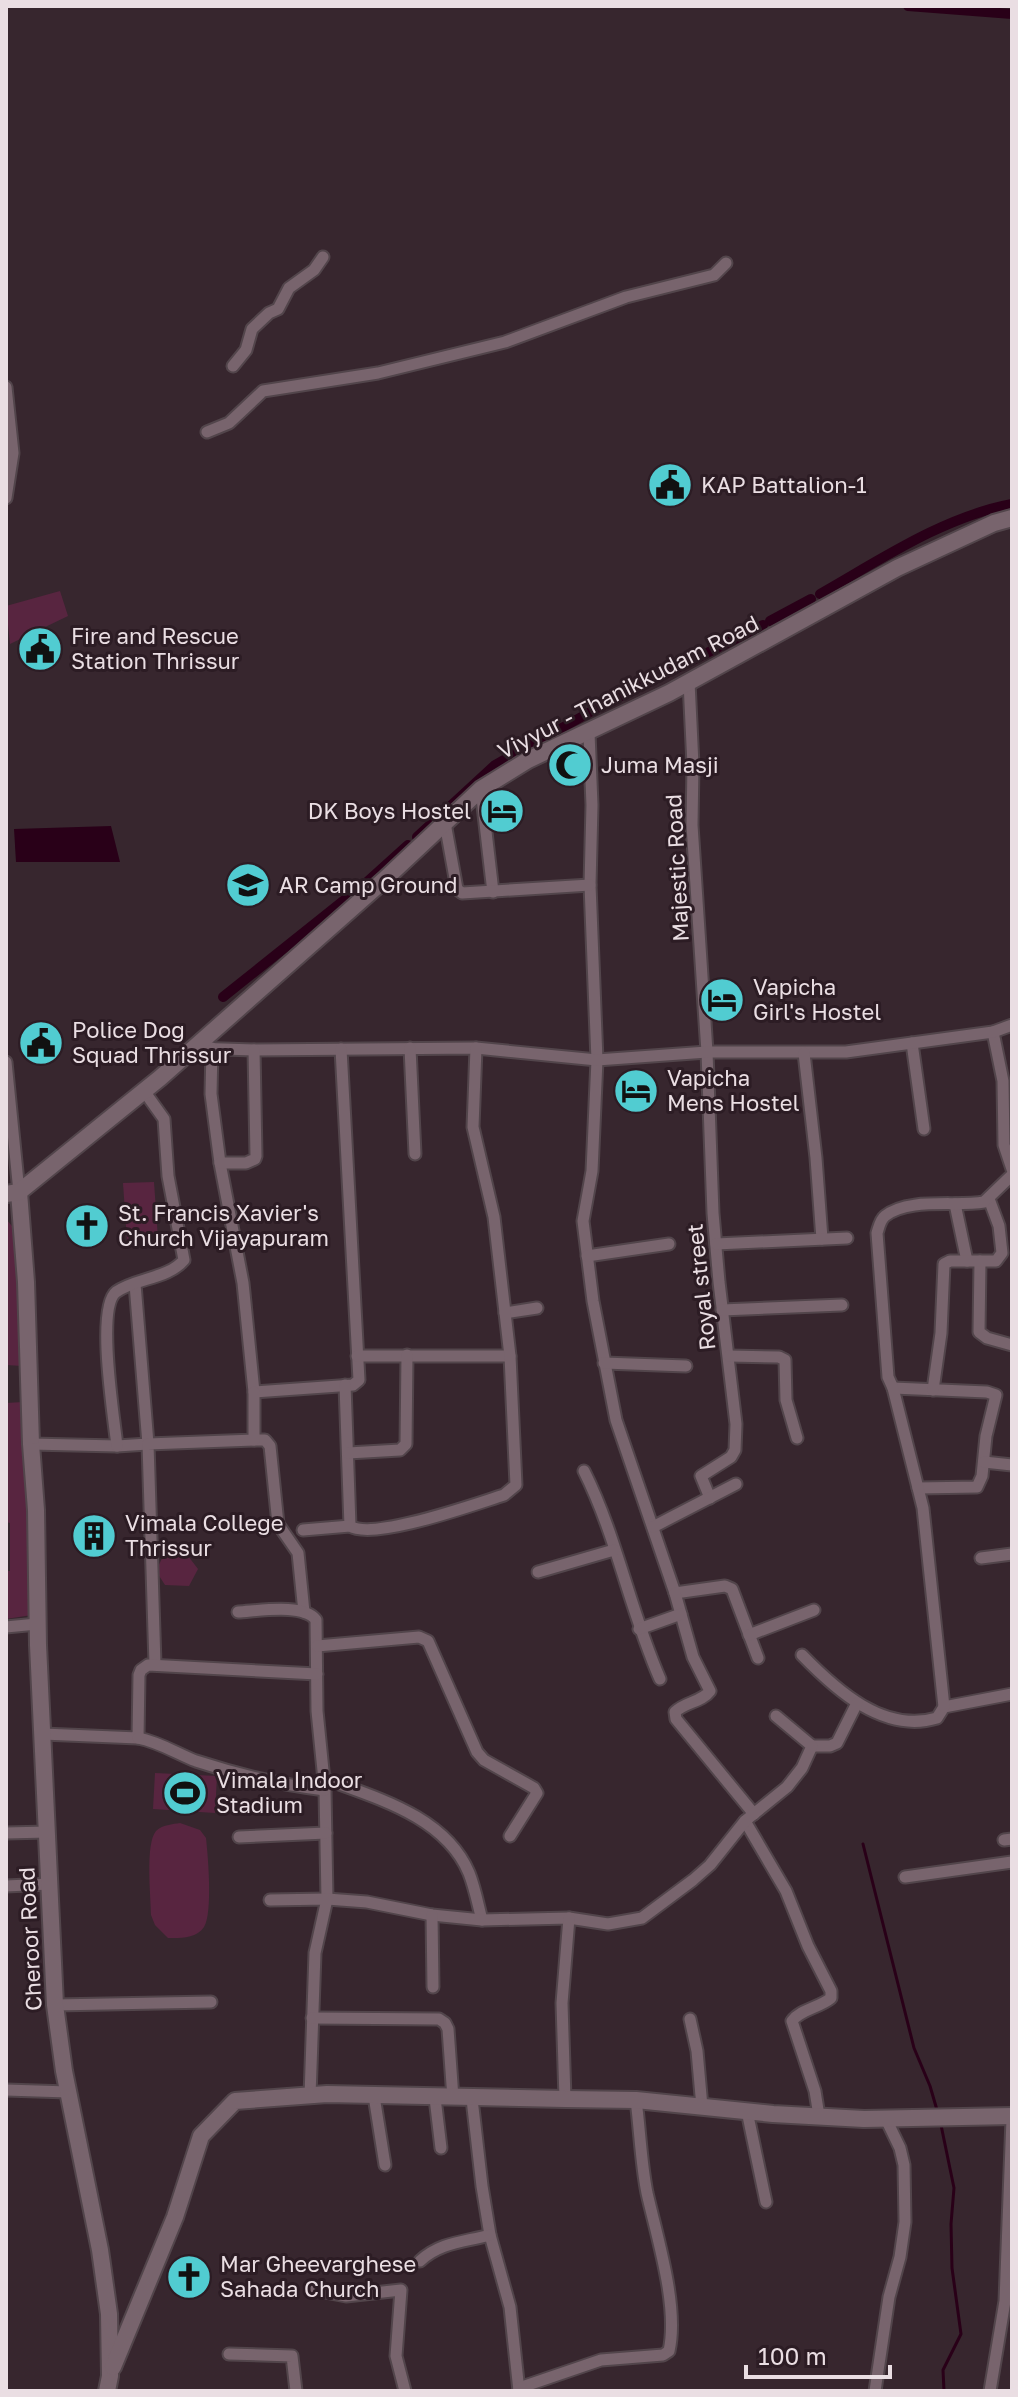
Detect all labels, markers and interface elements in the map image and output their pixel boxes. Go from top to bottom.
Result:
public building icon: KAP Battalion-1 [646,461,694,509]
place label: KAP Battalion-1 [701,471,867,498]
street label: Viyyur - Thanikkudam Road [493,609,763,764]
place label: Fire and Rescue Station Thrissur [71,622,240,674]
public building icon: Fire and Rescue Station Thrissur [16,625,64,673]
mosque icon: Juma Masji [546,741,594,789]
place label: Juma Masji [601,751,719,778]
hotel icon: DK Boys Hostel [478,787,526,835]
street label: Majestic Road [659,794,694,943]
place label: DK Boys Hostel [308,797,471,824]
school or university icon: AR Camp Ground [224,861,272,909]
place label: AR Camp Ground [279,871,458,898]
place label: Vapicha Girl's Hostel [753,973,881,1025]
hotel icon: Vapicha Girl's Hostel [698,976,746,1024]
place label: Police Dog Squad Thrissur [72,1016,232,1068]
public building icon: Police Dog Squad Thrissur [17,1019,65,1067]
place label: Vapicha Mens Hostel [667,1064,800,1116]
hotel icon: Vapicha Mens Hostel [612,1067,660,1115]
place label: St. Francis Xavier's Church Vijayapuram [118,1199,329,1251]
church icon: St. Francis Xavier's Church Vijayapuram [63,1202,111,1250]
street label: Royal street [680,1222,721,1352]
place label: Vimala College Thrissur [125,1509,284,1561]
building icon: Vimala College Thrissur [70,1512,118,1560]
place label: Vimala Indoor Stadium [216,1766,363,1818]
sports icon: Vimala Indoor Stadium [161,1769,209,1817]
street label: Cheroor Road [12,1866,47,2012]
place label: Mar Gheevarghese Sahada Church [220,2250,416,2302]
church icon: Mar Gheevarghese Sahada Church [165,2253,213,2301]
scale bar [746,2329,890,2379]
text: 100 m [758,2341,827,2370]

